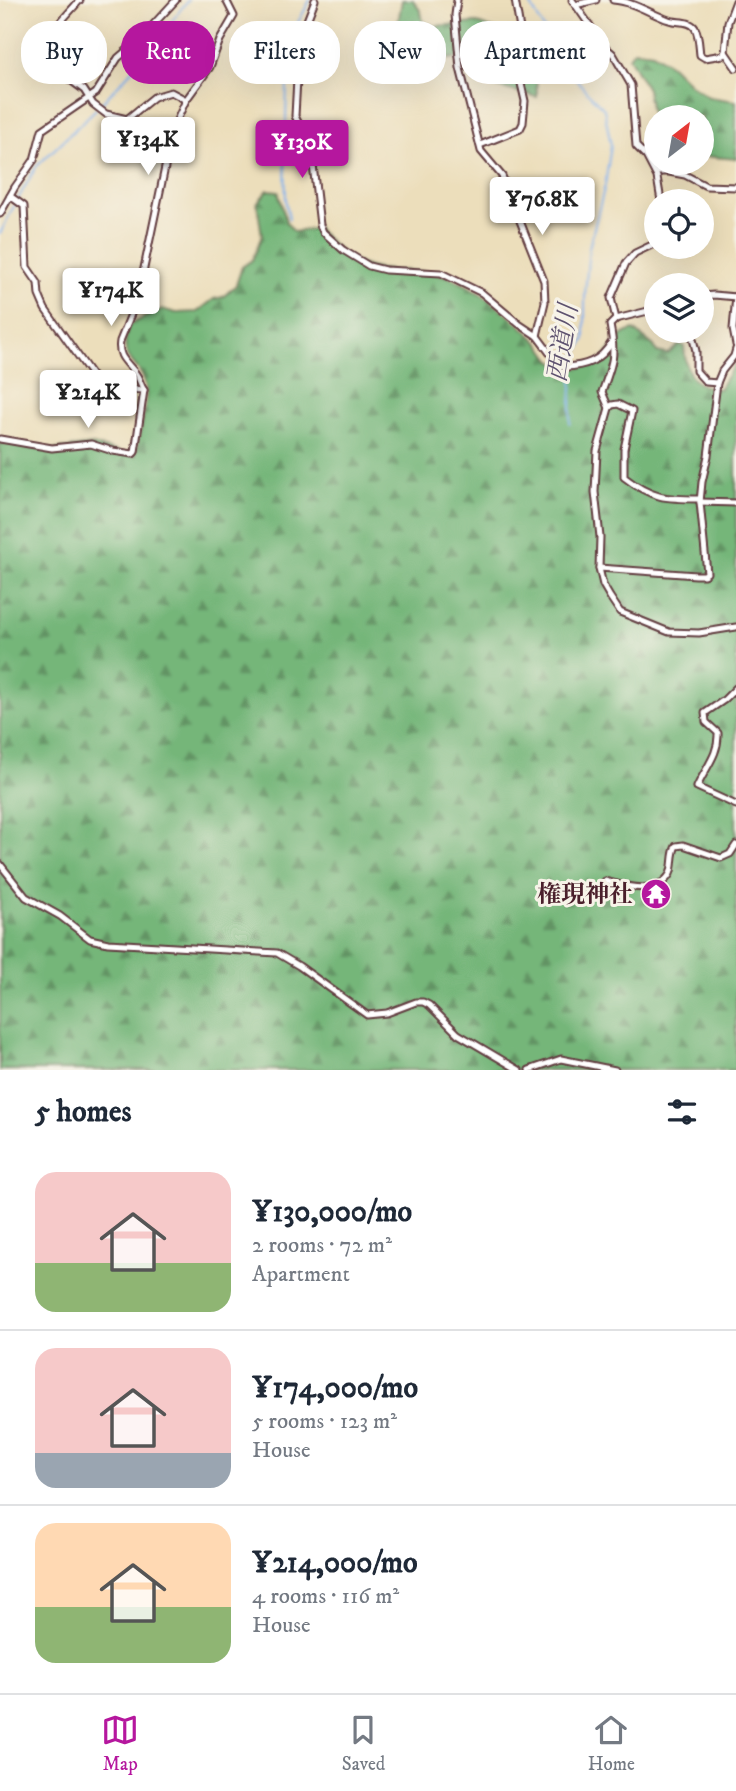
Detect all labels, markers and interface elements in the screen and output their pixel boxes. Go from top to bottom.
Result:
chip: Buy [21,21,107,84]
chip: Rent [121,21,215,84]
chip: Filters [229,21,340,84]
chip: New [354,21,446,84]
chip: Apartment [460,21,610,84]
north arrow [644,105,714,175]
map controls [644,105,714,343]
pin: ¥134K [99,118,197,177]
pin: ¥130K [253,120,351,180]
text: ¥134K [117,125,179,154]
text: ¥130K [272,128,333,157]
pin: ¥76.8K [485,177,599,237]
text: ¥76.8K [506,185,578,214]
button: locate [644,189,714,259]
pin: ¥174K [62,268,160,328]
button: layers [644,273,714,343]
text: ¥174K [78,276,144,305]
water label: 西道川 [541,299,586,384]
pin: ¥214K [39,370,137,430]
text: ¥214K [56,378,120,407]
temple icon: 権現神社 [639,877,673,911]
place label: 権現神社 [537,880,633,910]
icon: filters [663,1093,701,1131]
text: 5 homes [35,1094,131,1131]
text: ¥130,000/mo [252,1194,412,1231]
icon: home [91,1200,175,1284]
text: 2 rooms · 72 m² [252,1231,392,1260]
text: Apartment [252,1260,350,1289]
text: ¥174,000/mo [252,1370,418,1407]
icon: home [91,1376,175,1460]
text: 5 rooms · 123 m² [252,1407,397,1436]
text: House [252,1436,310,1465]
text: ¥214,000/mo [252,1545,418,1582]
icon: home [91,1551,175,1635]
text: 4 rooms · 116 m² [252,1582,399,1611]
text: House [252,1611,310,1640]
tab: Map [101,1711,139,1776]
tab: Saved [342,1711,385,1776]
tab: Home [588,1711,635,1776]

